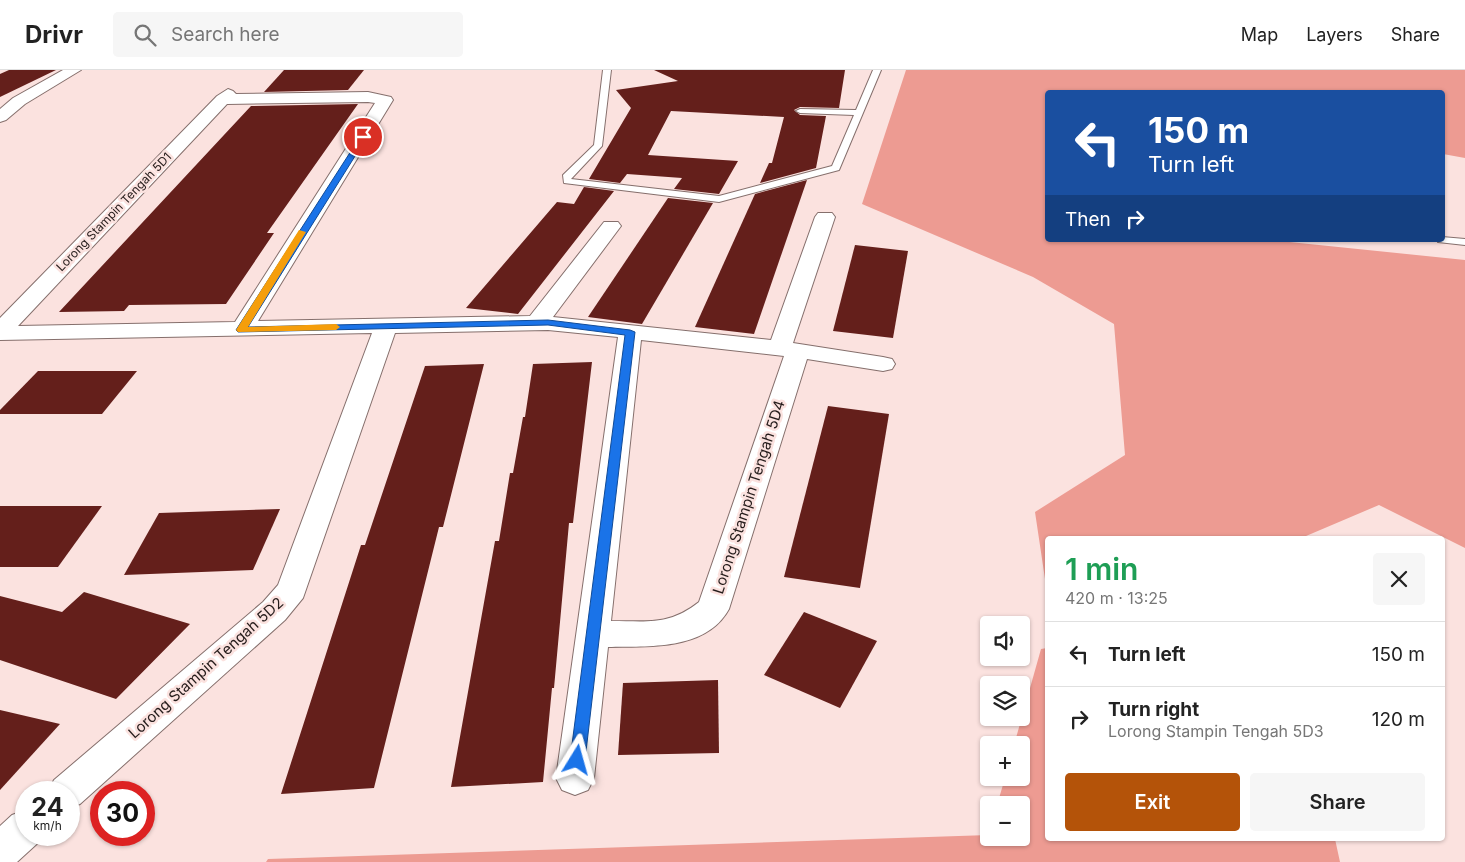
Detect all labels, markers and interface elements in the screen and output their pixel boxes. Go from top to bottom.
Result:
search box [113,12,463,57]
text: Drivr [25,20,83,49]
icon: search [131,21,159,49]
text: Search here [171,23,280,46]
text: Map [1241,24,1278,45]
text: Layers [1306,24,1363,45]
text: Share [1391,24,1440,45]
text: 150 m [1148,109,1249,151]
icon: left [1065,110,1130,175]
pin [342,116,384,158]
icon: arrive [349,123,377,151]
street label: Lorong Stampin Tengah 5D1 [53,149,174,274]
text: Turn left [1148,151,1234,177]
icon: right [1121,205,1149,233]
text: Then [1065,208,1111,231]
street label: Lorong Stampin Tengah 5D4 [708,398,789,596]
text: 1 min [1065,551,1138,587]
button: close [1373,553,1425,605]
text: 420 m · 13:25 [1065,588,1168,608]
street label: Lorong Stampin Tengah 5D2 [124,593,287,742]
map controls [980,616,1030,846]
button: sound [980,616,1030,666]
icon: left [1065,640,1093,668]
text: Turn left [1108,643,1186,666]
text: 150 m [1372,643,1425,666]
button: layers [980,676,1030,726]
text: Turn right [1108,698,1199,721]
icon: right [1065,705,1093,733]
text: 120 m [1372,708,1425,731]
text: Lorong Stampin Tengah 5D3 [1108,721,1324,741]
position arrow [550,733,602,785]
button: + [980,736,1030,786]
button: Exit [1065,773,1240,831]
button: Share [1250,773,1425,831]
speed limit sign: 30 [90,781,155,846]
text: 24 [31,792,64,822]
button: − [980,796,1030,846]
text: km/h [33,818,62,833]

